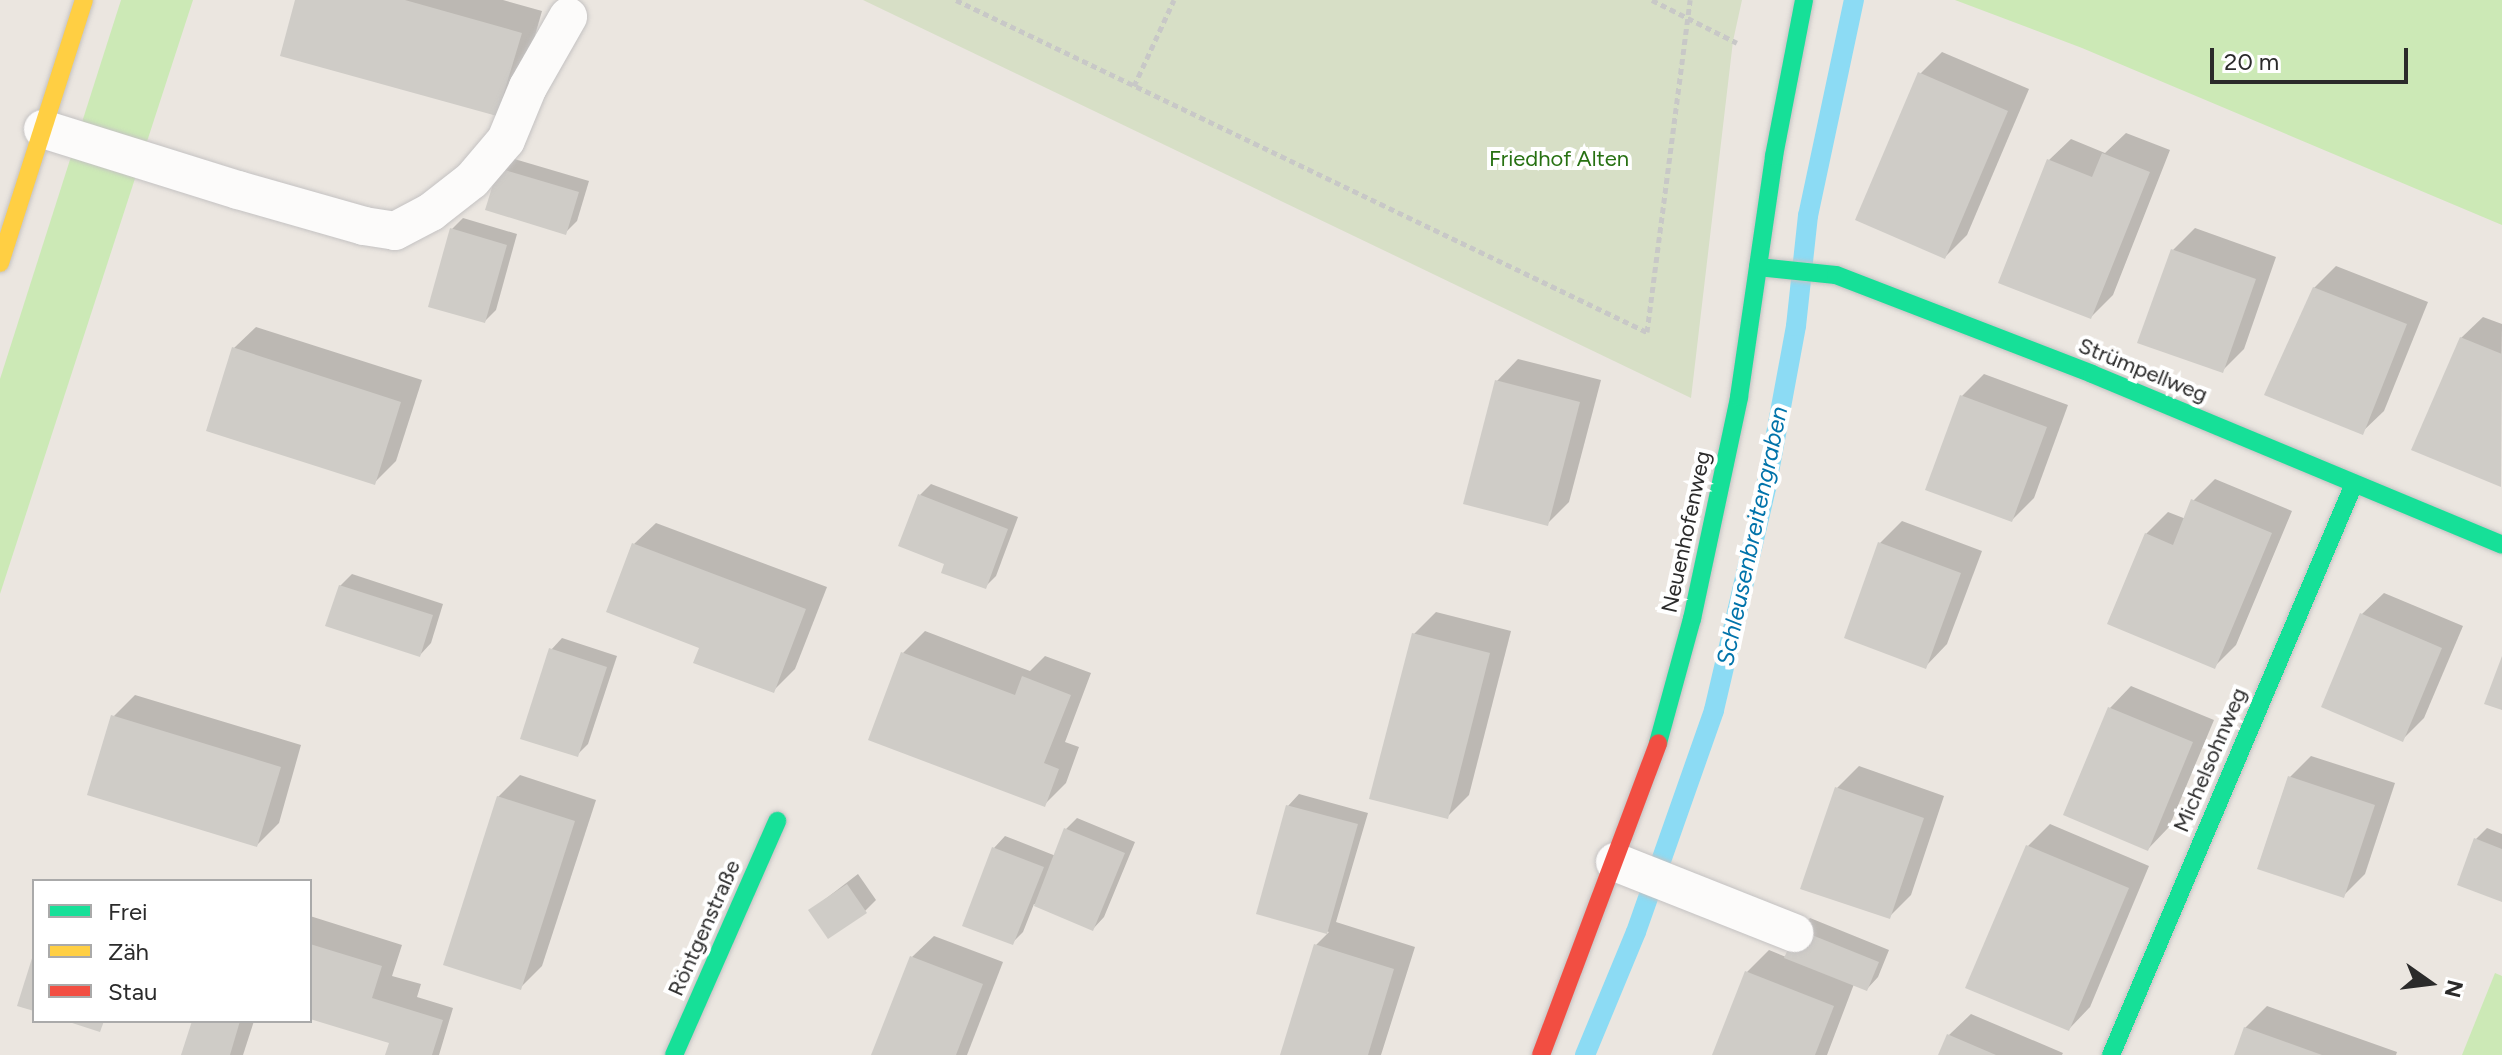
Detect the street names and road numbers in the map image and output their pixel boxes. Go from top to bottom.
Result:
street label: Strümpellweg [2075,332,2211,408]
street label: Neuenhofenweg [1656,449,1716,615]
street label: Michelsohnweg [2168,684,2252,836]
street label: Röntgenstraße [662,856,746,1000]

